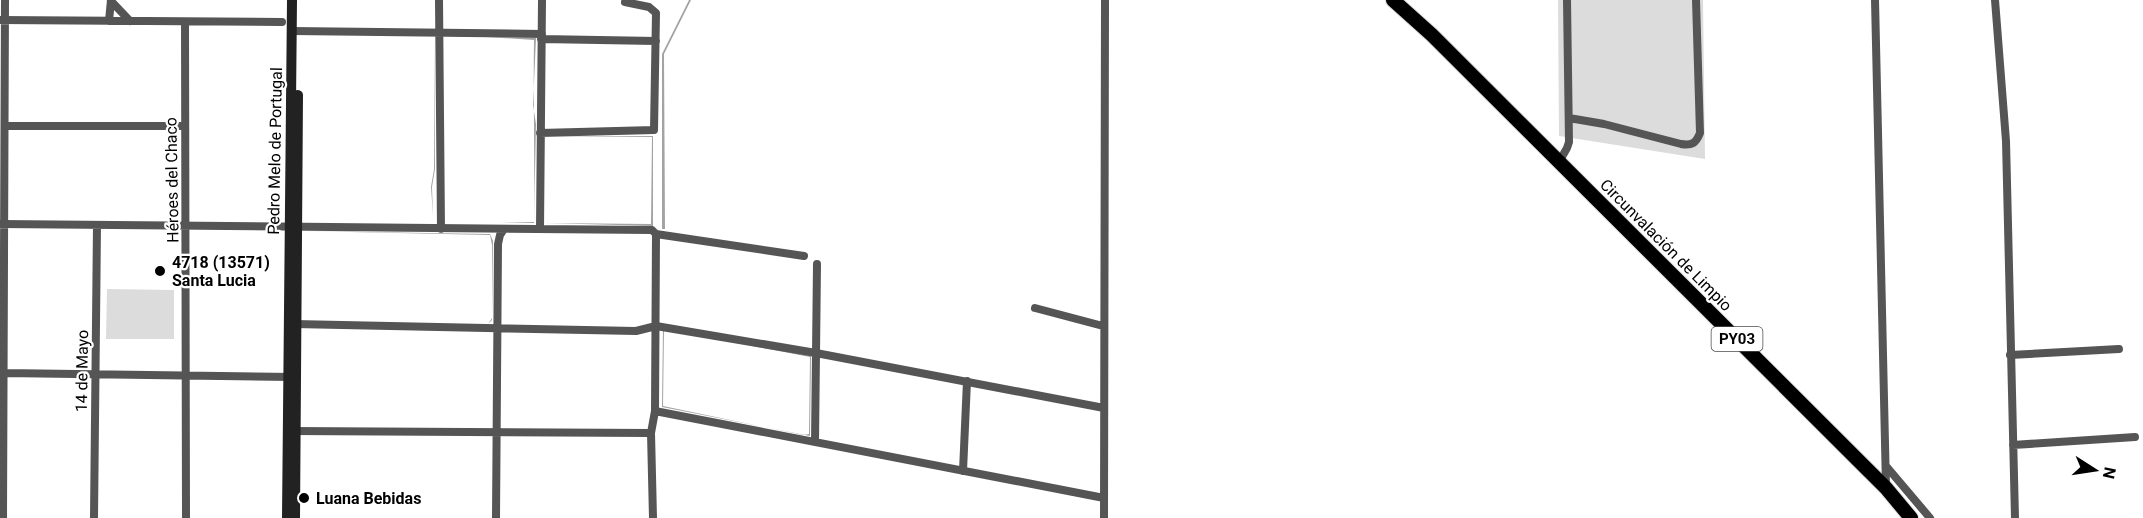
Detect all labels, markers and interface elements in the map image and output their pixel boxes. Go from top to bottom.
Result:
street label: Pedro Melo de Portugal [264,67,286,235]
street label: Héroes del Chaco [161,117,183,243]
street label: Circunvalación de Limpio [1596,175,1736,315]
place label: 4718 (13571) Santa Lucia [172,253,270,290]
marker: 4718 (13571) Santa Lucia [153,264,167,278]
road number: PY03 [1712,327,1762,351]
street label: 14 de Mayo [72,330,92,412]
north arrow [2065,440,2125,500]
text: N [2099,466,2120,481]
place label: Luana Bebidas [316,489,421,508]
marker: Luana Bebidas [297,491,311,505]

